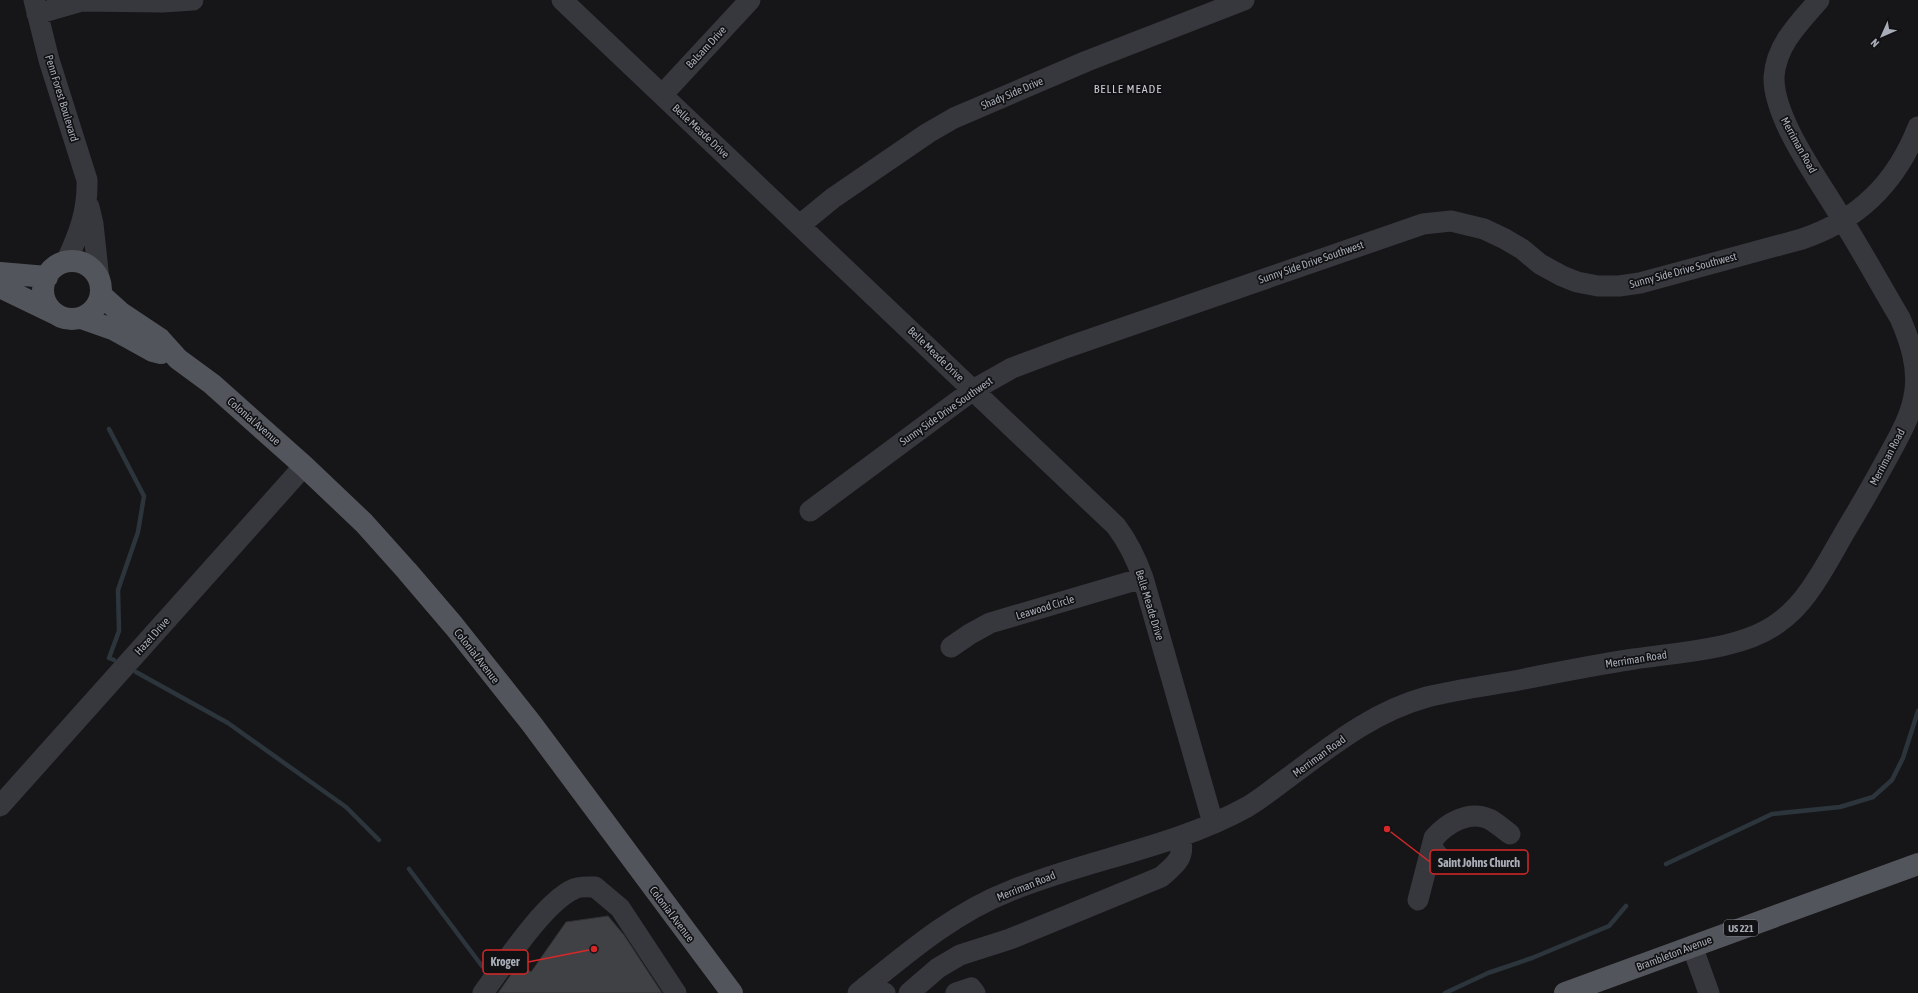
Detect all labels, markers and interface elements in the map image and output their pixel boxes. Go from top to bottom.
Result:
north arrow [1862,16,1902,56]
street label: Balsam Drive [684,24,728,70]
text: N [1868,37,1881,50]
street label: Penn Forest Boulevard [43,53,81,143]
street label: Shady Side Drive [979,74,1045,112]
district label: BELLE MEADE [1094,82,1162,96]
street label: Belle Meade Drive [670,102,732,160]
street label: Merriman Road [1779,115,1819,175]
street label: Sunny Side Drive Southwest [1257,238,1365,286]
street label: Sunny Side Drive Southwest [1628,250,1738,290]
street label: Belle Meade Drive [906,324,966,384]
street label: Sunny Side Drive Southwest [897,374,995,448]
street label: Colonial Avenue [225,395,283,447]
street label: Merriman Road [1867,427,1907,487]
street label: Belle Meade Drive [1134,568,1166,642]
street label: Leawood Circle [1014,592,1076,622]
street label: Hazel Drive [132,615,172,657]
street label: Colonial Avenue [452,626,502,686]
street label: Merriman Road [1604,648,1668,670]
street label: Merriman Road [1290,733,1348,779]
callout: Saint Johns Church [1430,850,1528,874]
text: Saint Johns Church [1438,856,1520,870]
street label: Merriman Road [995,869,1057,903]
street label: Colonial Avenue [647,884,697,944]
road number: US 221 [1724,920,1758,936]
street label: Brambleton Avenue [1635,933,1713,973]
callout: Kroger [483,950,528,974]
text: Kroger [491,955,520,969]

